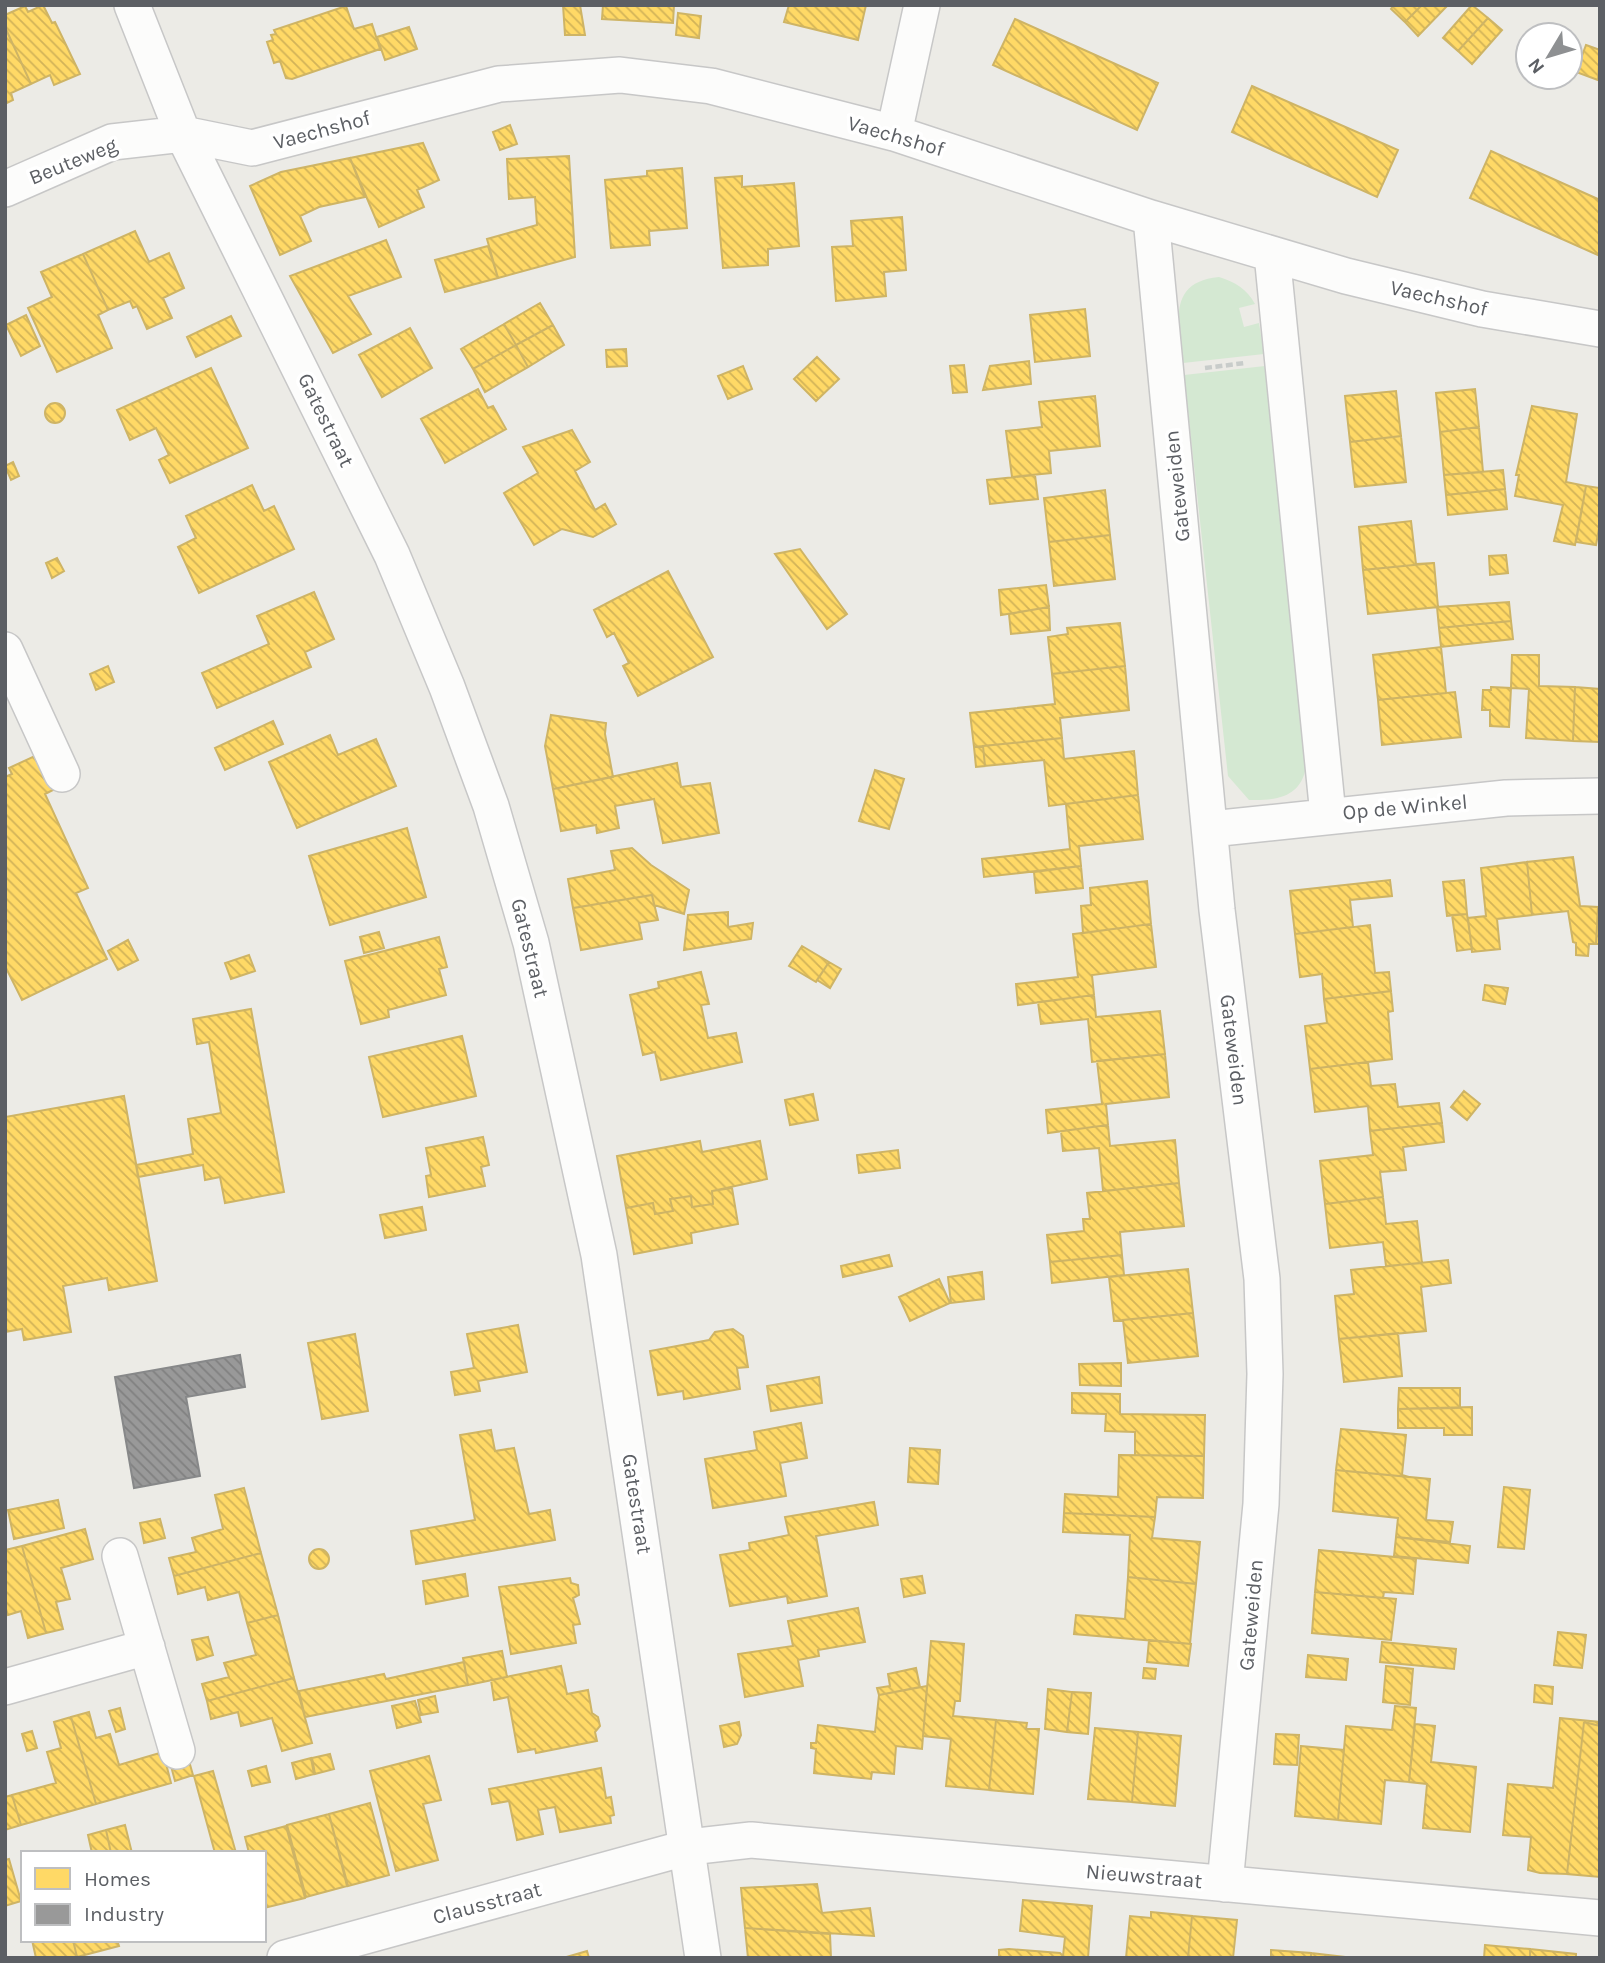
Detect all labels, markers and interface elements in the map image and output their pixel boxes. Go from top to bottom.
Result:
north arrow [1514,21,1584,91]
text: N [1524,54,1549,78]
street label: Vaechshof [271,105,374,154]
street label: Vaechshof [845,111,948,161]
street label: Beuteweg [25,132,121,190]
street label: Vaechshof [1388,275,1491,321]
street label: Gatestraat [293,369,359,471]
street label: Gateweiden [1159,429,1195,543]
street label: Op de Winkel [1342,790,1468,824]
street label: Gatestraat [506,896,554,1000]
street label: Gateweiden [1215,993,1253,1107]
street label: Gatestraat [617,1452,657,1556]
street label: Gateweiden [1234,1558,1268,1672]
legend [21,1851,266,1942]
street label: Nieuwstraat [1085,1859,1203,1893]
text: Homes [84,1867,151,1891]
street label: Clausstraat [430,1877,544,1929]
text: Industry [84,1902,164,1926]

